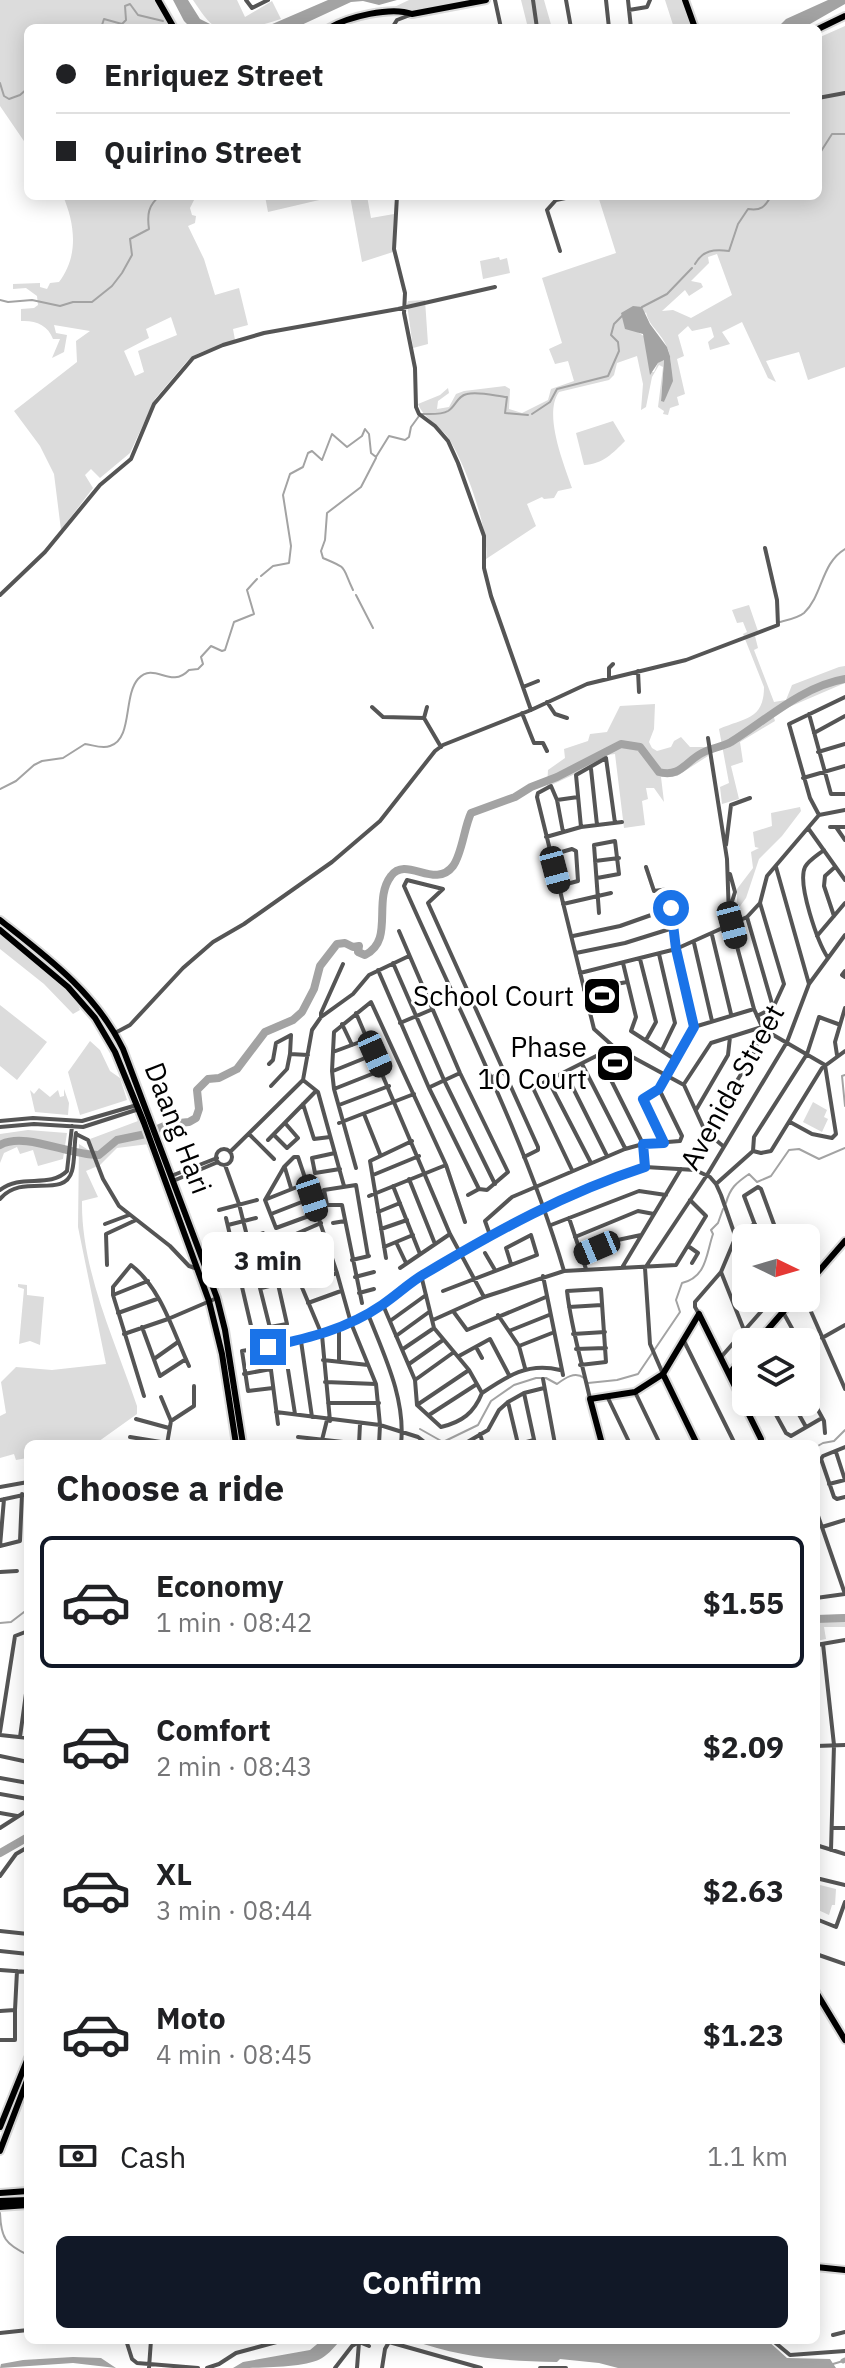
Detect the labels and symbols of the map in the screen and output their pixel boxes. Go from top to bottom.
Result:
car [537,844,573,896]
route start [653,890,689,926]
car [714,899,750,951]
sports icon: School Court [581,975,623,1017]
place label: School Court [413,977,574,1014]
street label: Avenida Street [671,997,792,1176]
car [354,1027,396,1081]
place label: Phase 10 Court [478,1028,587,1097]
sports icon: Phase 10 Court [594,1042,636,1084]
street label: Daang Hari [136,1057,220,1199]
car [293,1171,331,1225]
north arrow [732,1224,820,1312]
car [570,1228,624,1268]
callout: 3 min [202,1231,334,1287]
route end [250,1329,286,1365]

